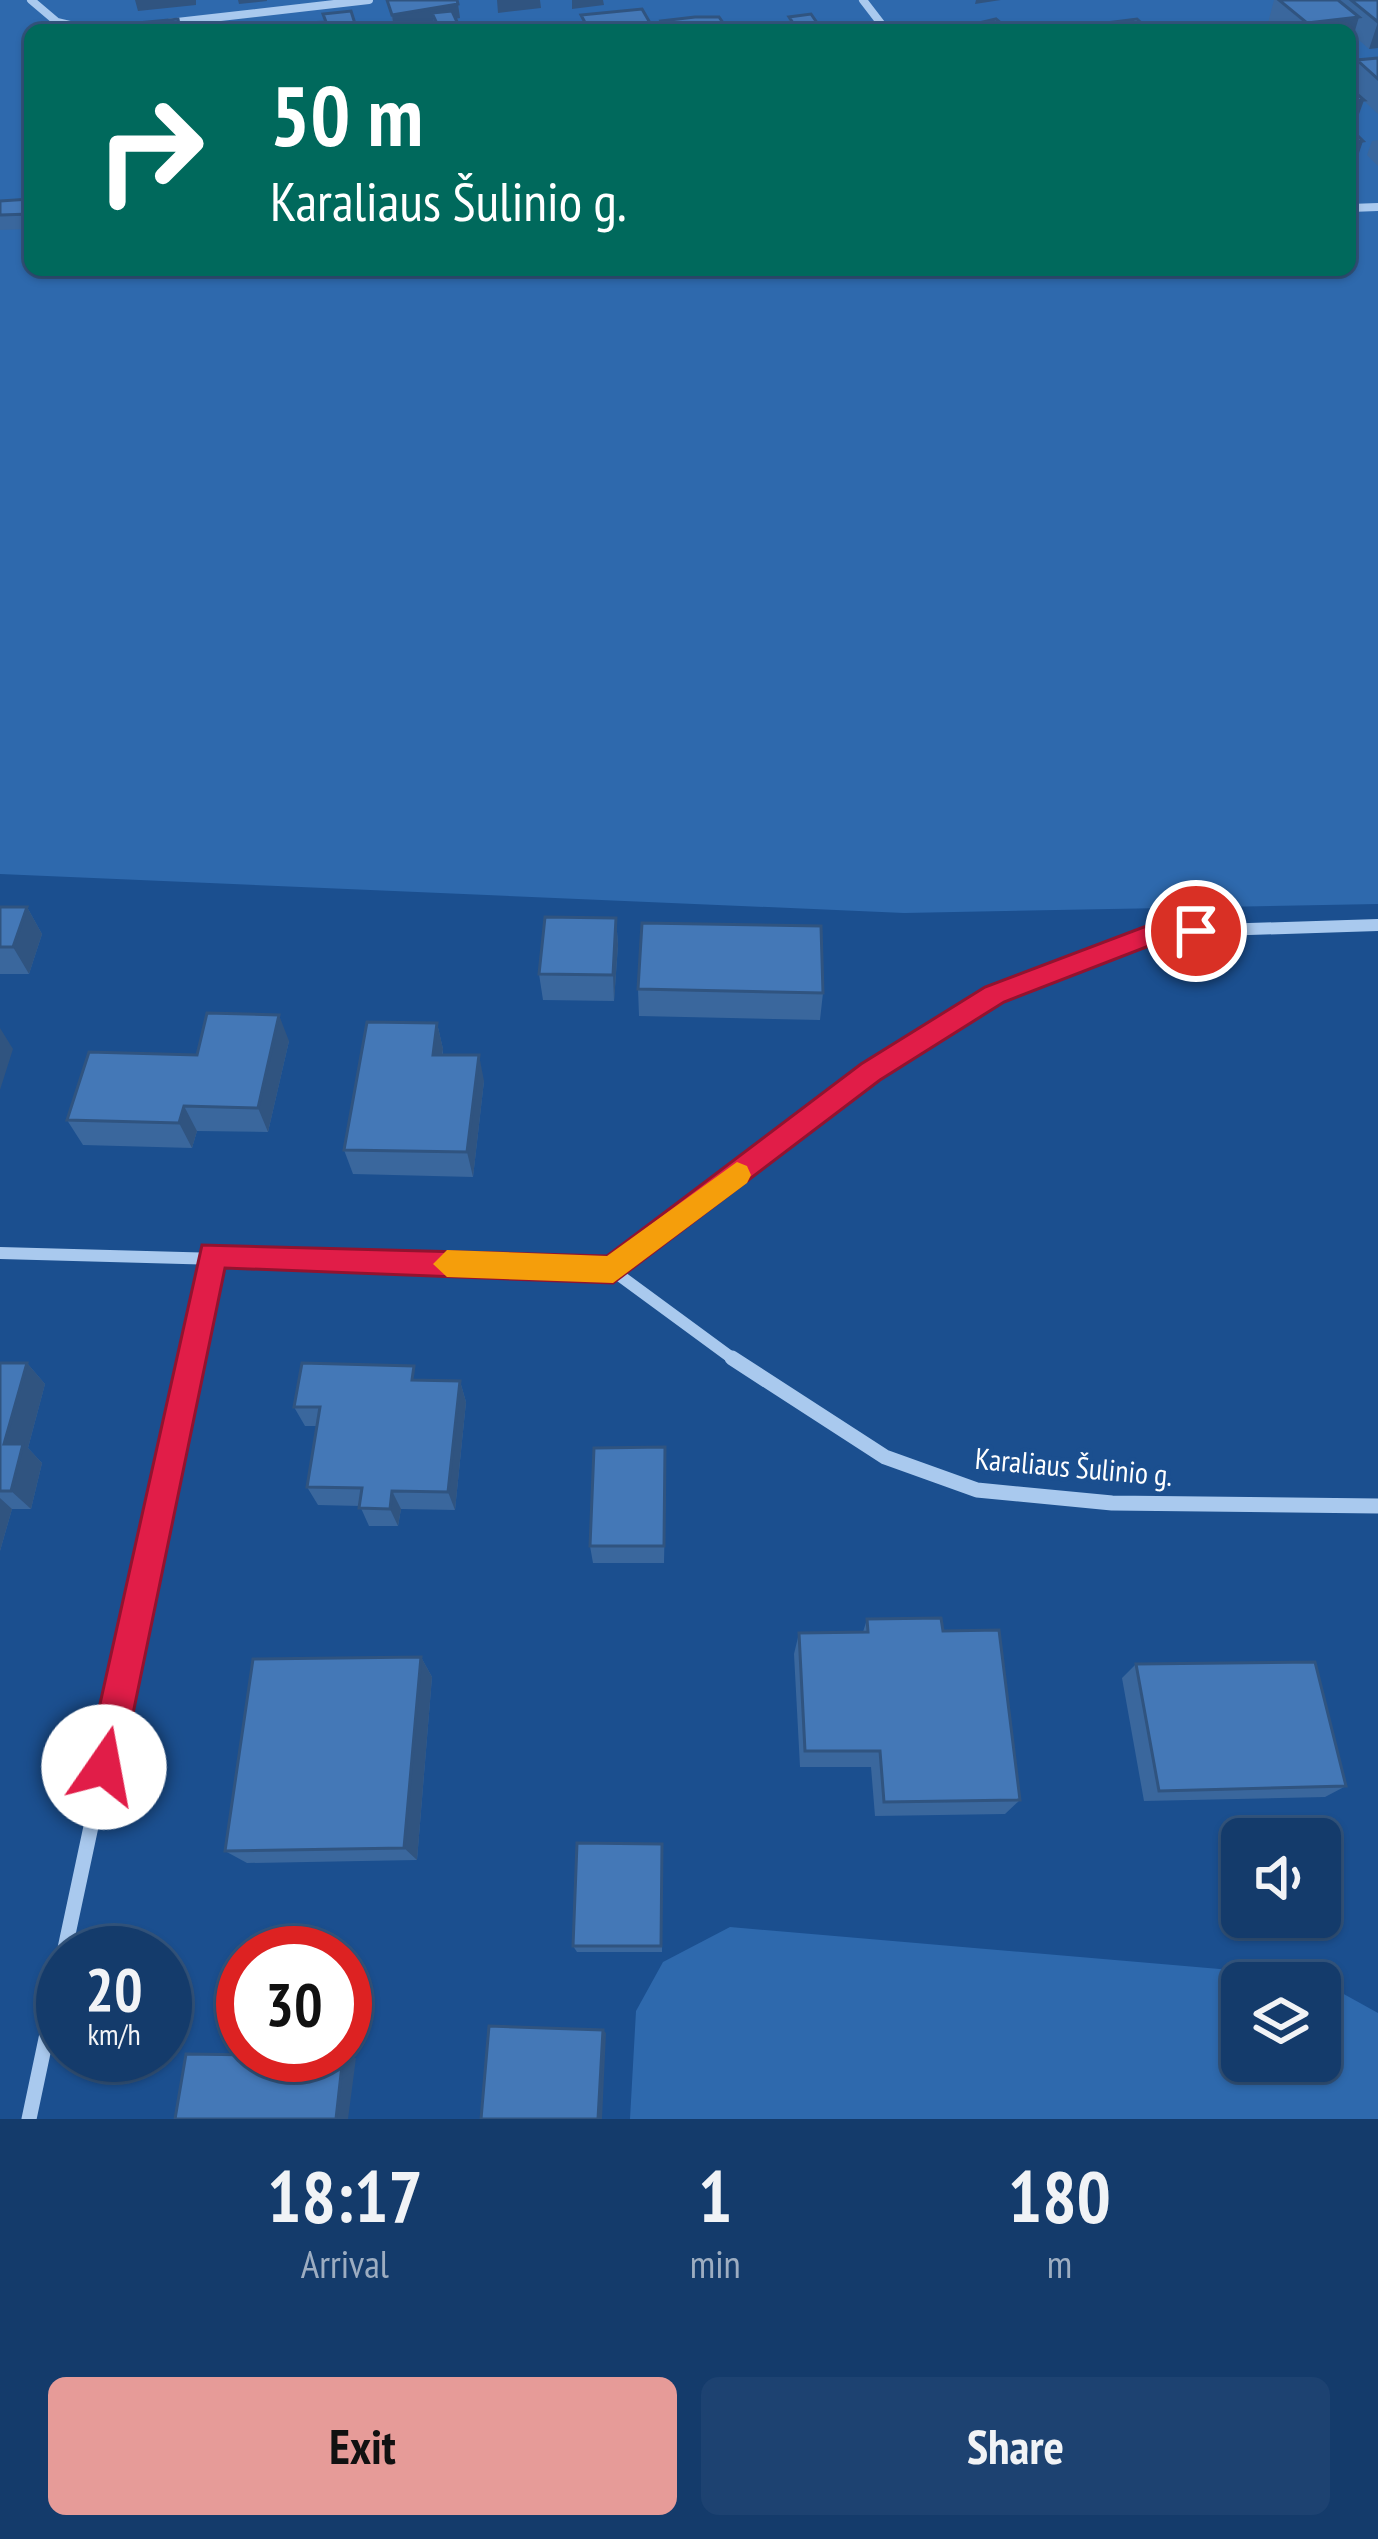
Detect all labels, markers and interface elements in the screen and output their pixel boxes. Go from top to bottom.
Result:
text: 50 m [270,60,423,169]
icon: right [72,72,228,228]
text: Karaliaus Šulinio g. [270,166,627,236]
pin [1145,880,1247,982]
icon: arrive [1163,898,1229,964]
street label: Karaliaus Šulinio g. [974,1438,1174,1494]
position arrow [41,1704,167,1830]
map controls [1221,1818,1341,2082]
button: sound [1221,1818,1341,1938]
speed limit sign: 30 [216,1926,372,2082]
text: 20 [85,1950,143,2028]
button: layers [1221,1962,1341,2082]
text: km/h [87,2014,141,2053]
text: 18:17 [267,2149,423,2242]
text: 1 [698,2149,732,2242]
text: 180 [1008,2149,1111,2242]
text: Arrival [301,2238,389,2289]
text: min [690,2238,741,2289]
text: m [1047,2238,1072,2289]
button: Exit [48,2377,677,2515]
button: Share [701,2377,1330,2515]

